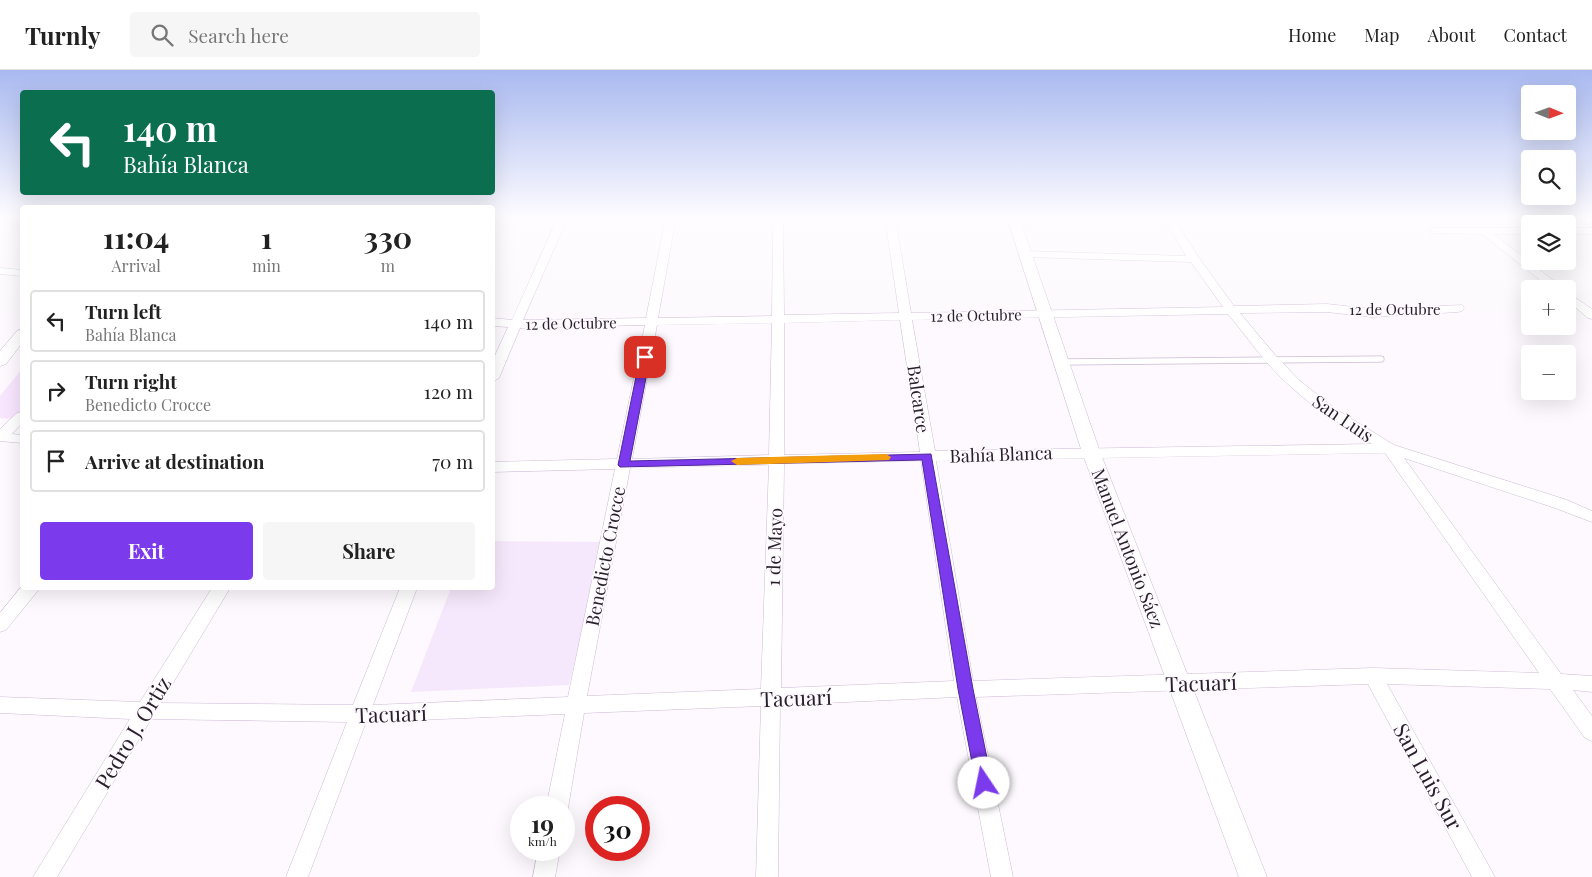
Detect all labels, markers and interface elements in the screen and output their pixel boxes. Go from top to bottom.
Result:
search box [130,12,480,57]
text: Turnly [25,19,100,51]
icon: search [148,21,176,49]
text: Search here [188,22,289,48]
text: Home [1288,23,1336,47]
text: Map [1364,23,1399,47]
text: About [1427,23,1476,47]
text: Contact [1504,23,1567,47]
north arrow [1521,85,1576,140]
map controls [1521,85,1576,400]
text: 140 m [123,104,217,151]
icon: left [40,110,105,175]
text: Bahía Blanca [123,149,249,179]
button: search [1521,150,1576,205]
button: layers [1521,215,1576,270]
text: 11:04 [103,217,169,257]
text: 1 [261,217,272,257]
text: 330 [364,217,412,257]
text: Arrival [111,255,161,276]
text: min [252,255,281,276]
text: m [381,255,395,276]
button: + [1521,280,1576,335]
text: Turn left [85,298,162,324]
street label: 12 de Octubre [1349,299,1441,319]
street label: 12 de Octubre [930,304,1022,326]
icon: left [42,307,70,335]
text: 140 m [424,308,473,334]
street label: 12 de Octubre [525,312,617,334]
text: Bahía Blanca [85,324,176,345]
pin [624,336,666,378]
icon: arrive [631,343,659,371]
button: − [1521,345,1576,400]
street label: Balcarce [902,363,936,435]
text: Turn right [85,368,177,394]
icon: right [42,377,70,405]
text: 120 m [424,378,473,404]
street label: San Luis [1308,389,1378,447]
text: Benedicto Crocce [85,394,211,415]
street label: Bahía Blanca [949,440,1053,468]
icon: arrive [42,447,70,475]
text: Arrive at destination [85,448,265,474]
text: 70 m [432,448,473,474]
street label: Manuel Antonio Sáez [1087,465,1169,631]
street label: Benedicto Crocce [580,484,630,628]
street label: 1 de Mayo [761,507,787,587]
button: Exit [40,522,253,580]
button: Share [263,522,475,580]
street label: Tacuarí [1165,667,1237,697]
street label: Pedro J. Ortiz [88,671,176,793]
street label: Tacuarí [760,682,832,712]
street label: Tacuarí [355,698,427,728]
street label: San Luis Sur [1388,718,1470,835]
position arrow [957,756,1009,808]
speed limit sign: 30 [585,796,650,861]
text: 19 [531,806,554,839]
text: km/h [528,833,557,849]

